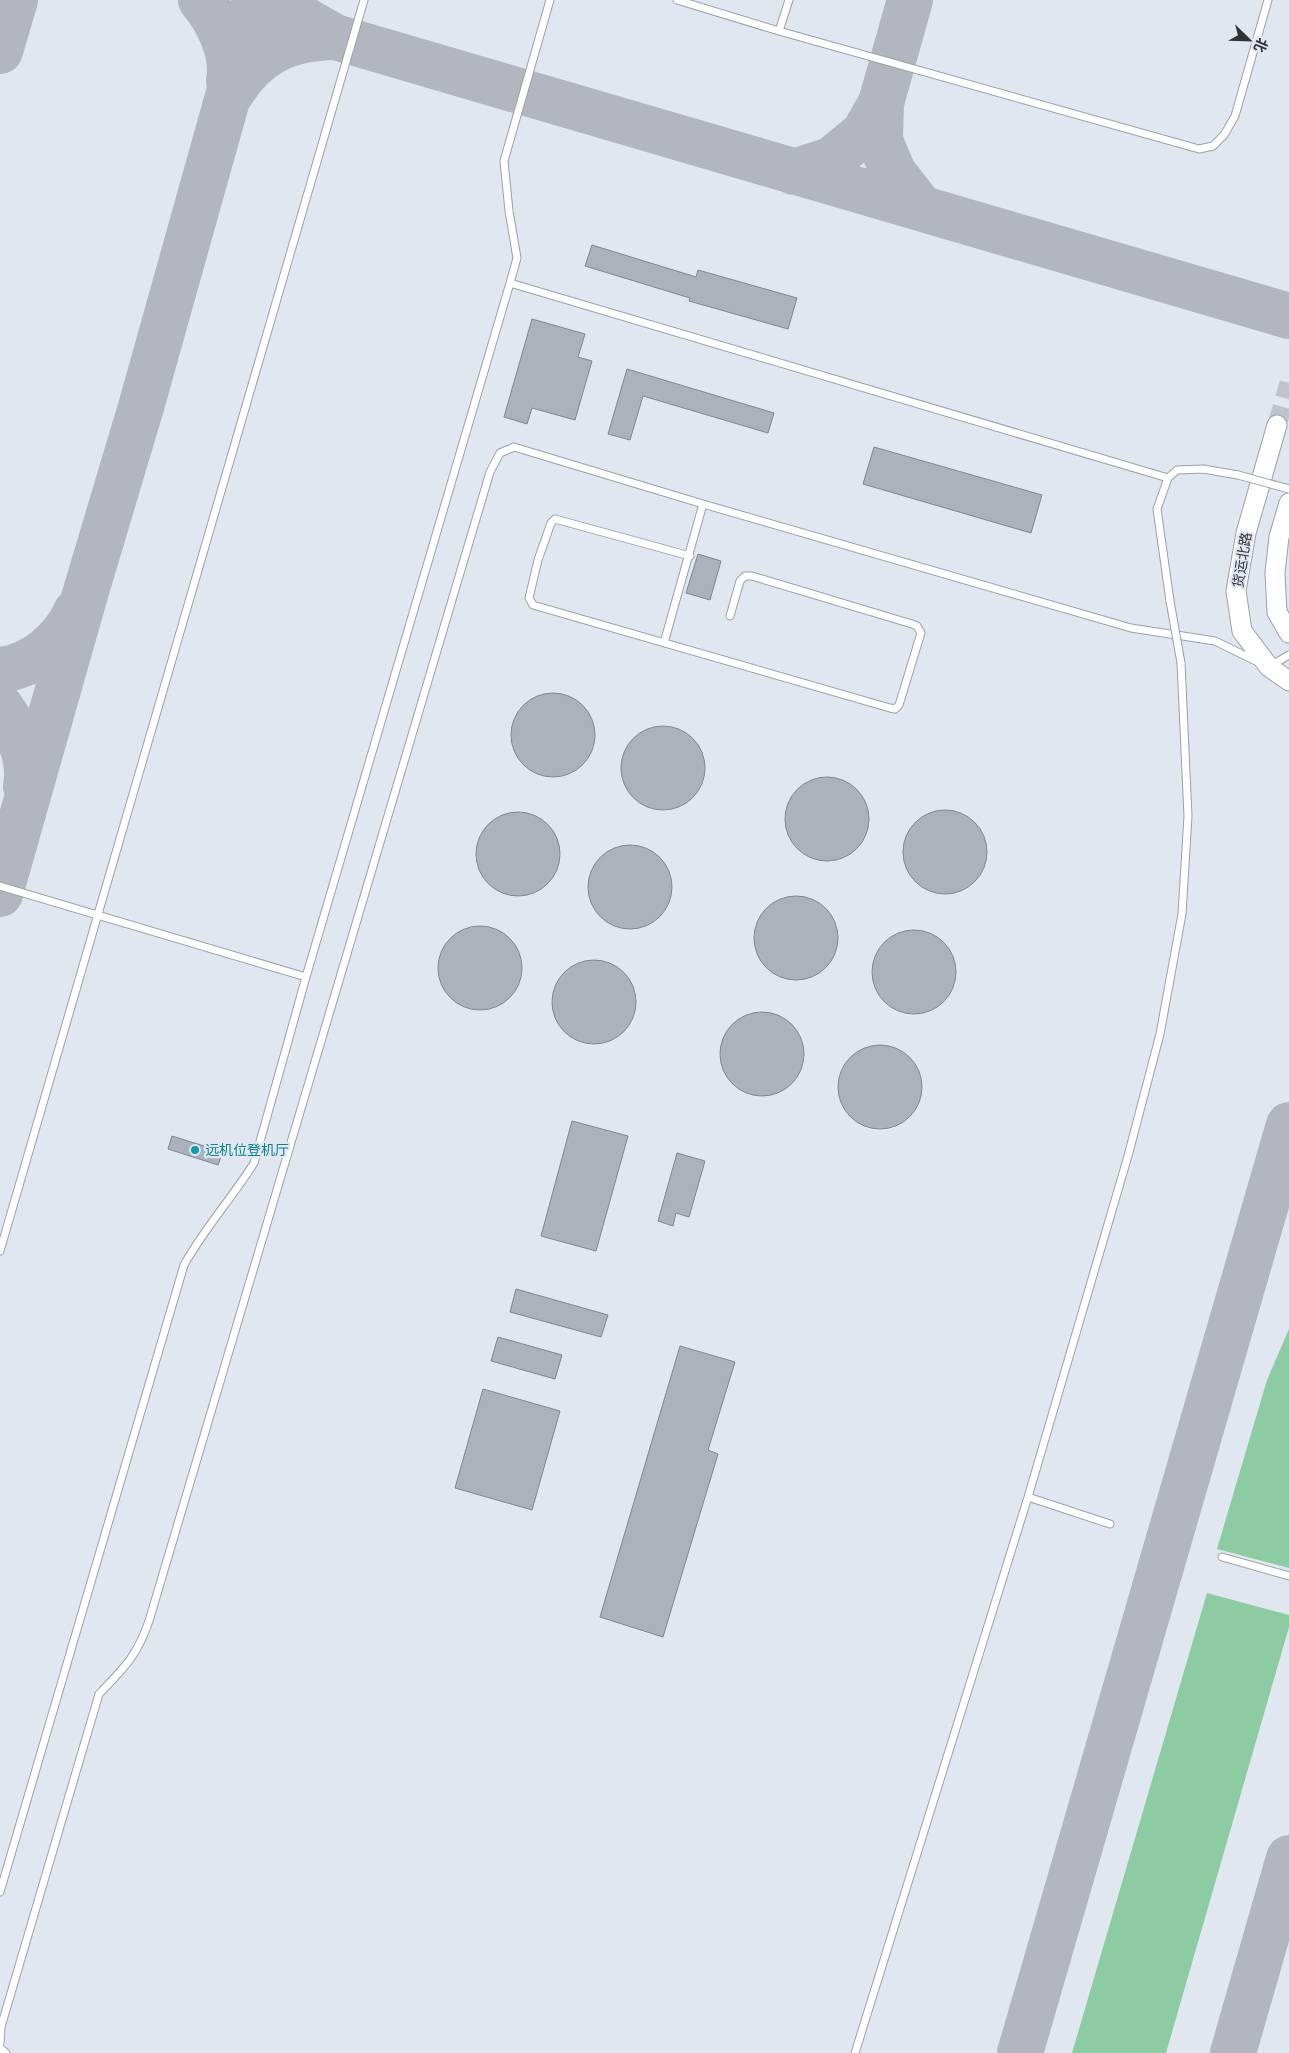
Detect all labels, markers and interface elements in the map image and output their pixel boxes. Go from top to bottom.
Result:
north arrow [1224,15,1274,65]
text: 北 [1251,36,1272,55]
street label: 货运北路 [1229,531,1254,589]
place label: 远机位登机厅 [205,1141,289,1158]
marker: 远机位登机厅 [189,1144,201,1156]

